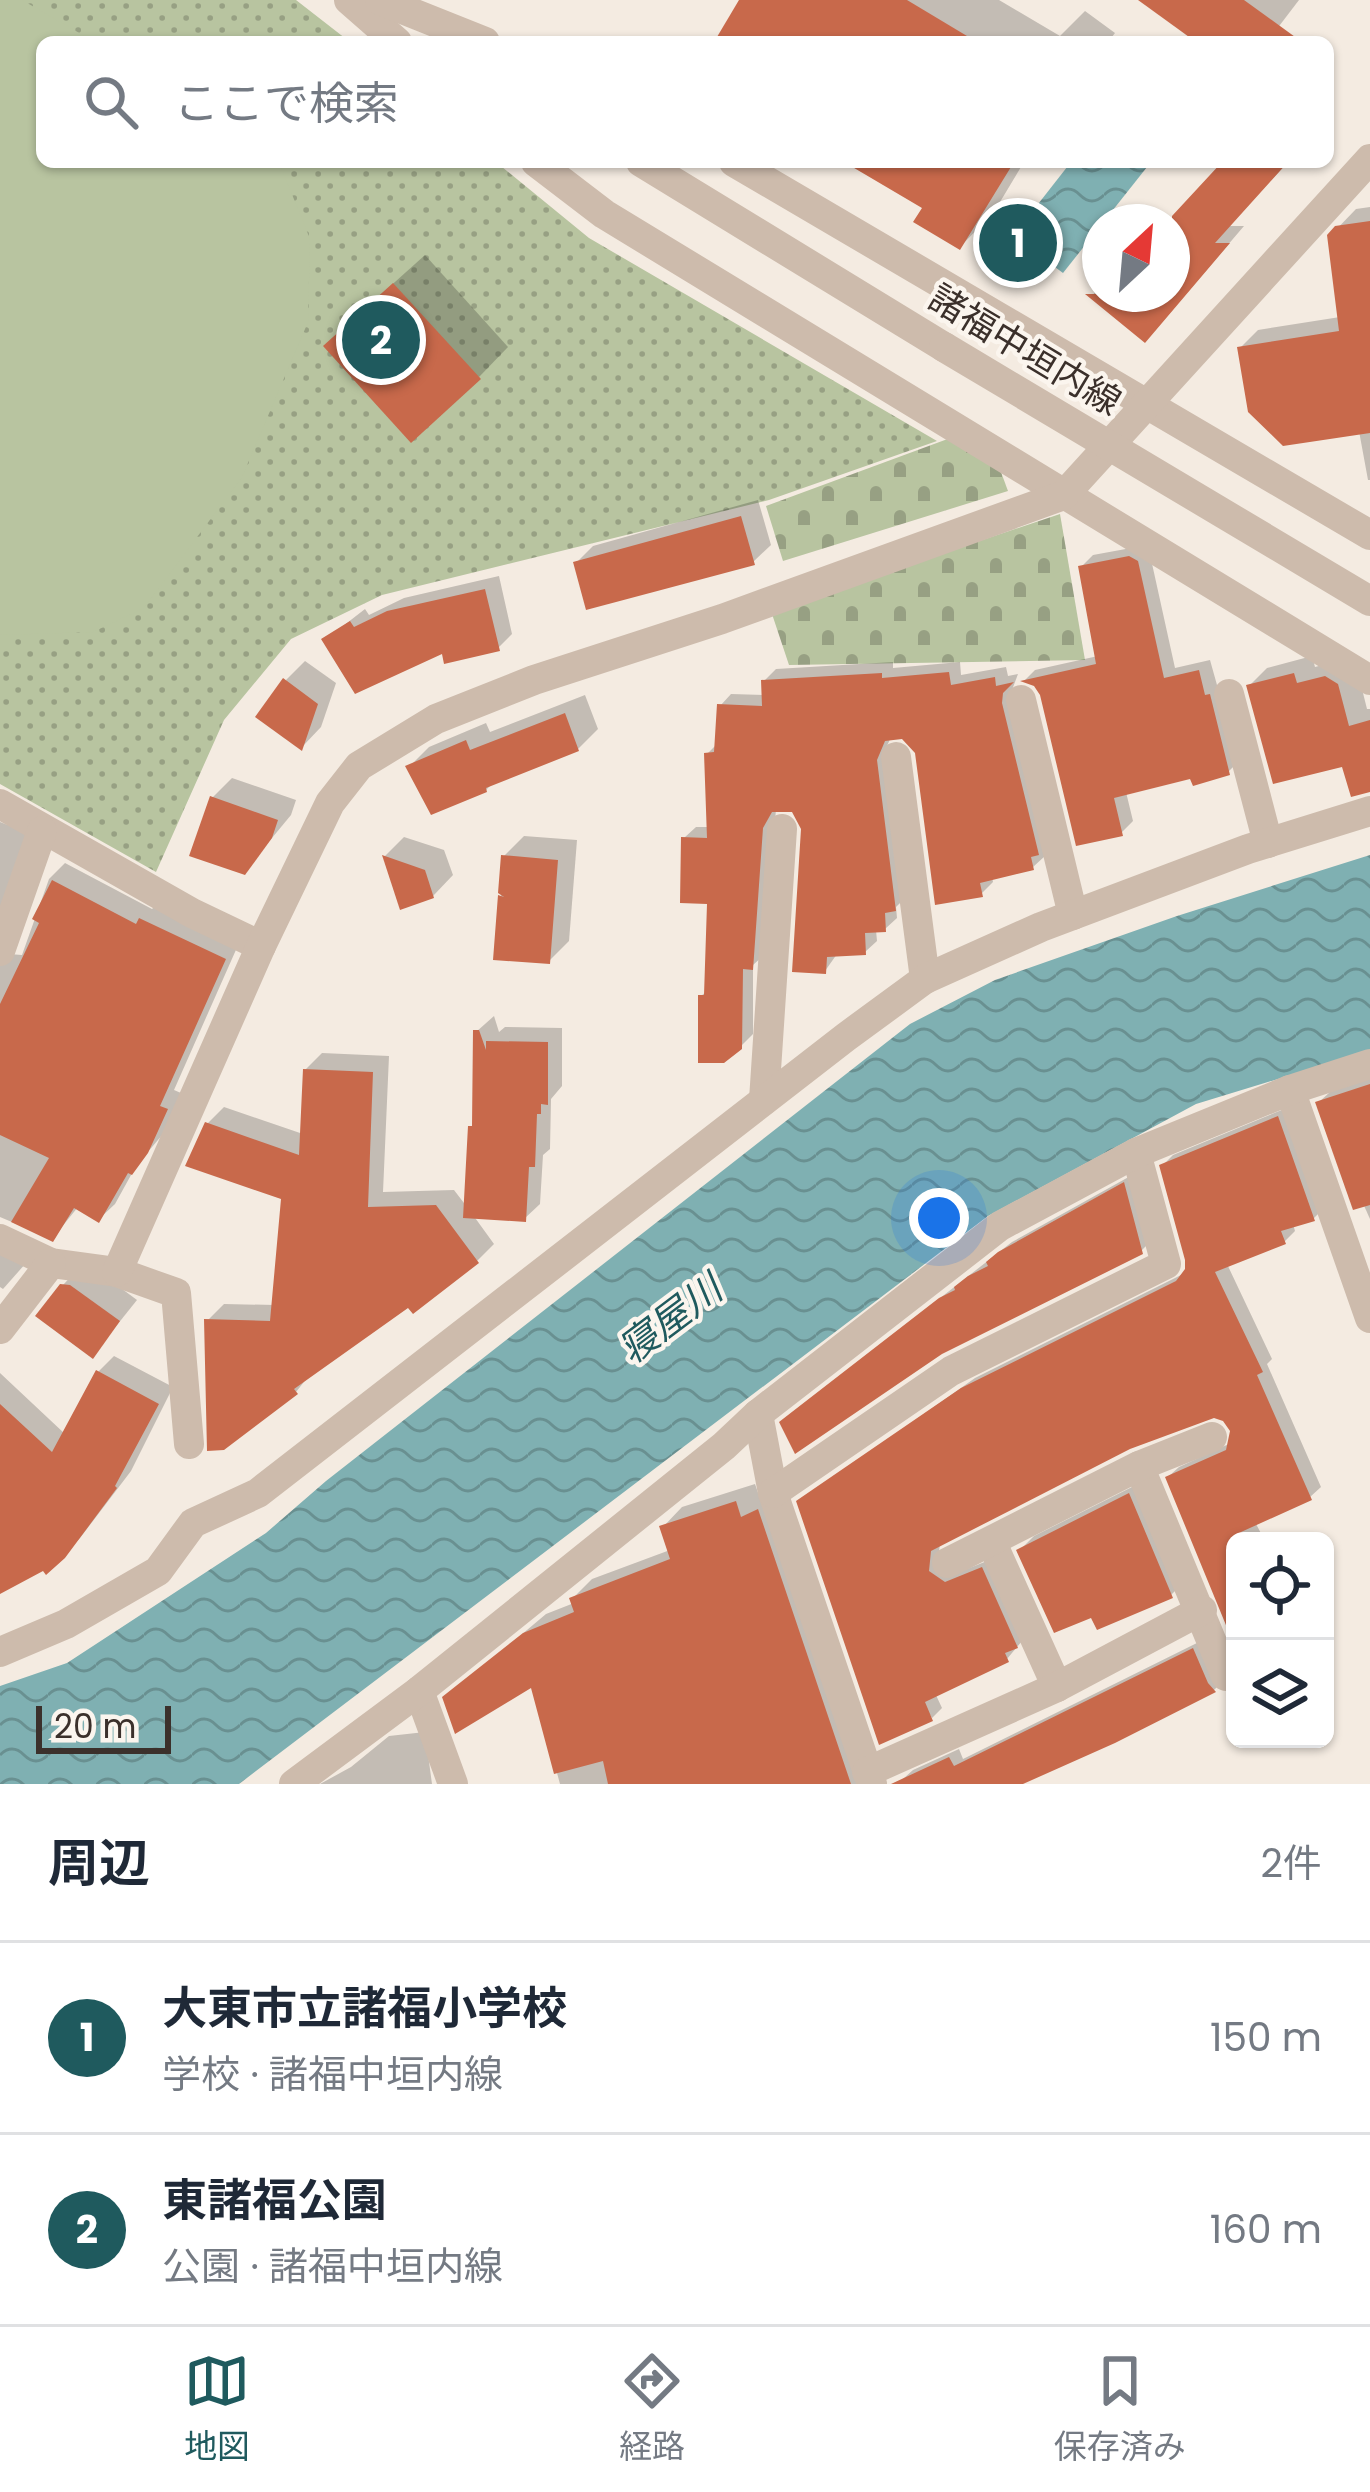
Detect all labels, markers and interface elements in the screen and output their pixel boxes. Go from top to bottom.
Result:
search box [36,36,1334,168]
icon: search [78,69,144,135]
text: ここで検索 [174,72,399,135]
pin: 1 [979,198,1057,288]
north arrow [1082,204,1190,312]
street label: 諸福中垣内線 [919,273,1131,427]
pin: 2 [342,295,420,385]
your location [909,1188,969,1248]
water label: 寝屋川 [607,1259,736,1376]
map controls [1226,1532,1334,1748]
button: locate [1226,1532,1334,1640]
button: layers [1226,1640,1334,1748]
scale bar [36,1700,171,1753]
text: 20 m [54,1703,137,1750]
text: 周辺 [48,1827,150,1899]
text: 2件 [1261,1836,1322,1891]
text: 大東市立諸福小学校 [162,1977,567,2040]
text: 1 [80,2010,94,2065]
text: 150 m [1210,2010,1322,2065]
text: 学校 · 諸福中垣内線 [162,2047,503,2102]
text: 東諸福公園 [162,2169,387,2232]
text: 2 [76,2202,98,2257]
text: 160 m [1210,2202,1322,2257]
text: 公園 · 諸福中垣内線 [162,2239,503,2294]
tab: 地図 [184,2348,250,2472]
tab: 経路 [619,2348,685,2472]
tab: 保存済み [1054,2348,1186,2472]

